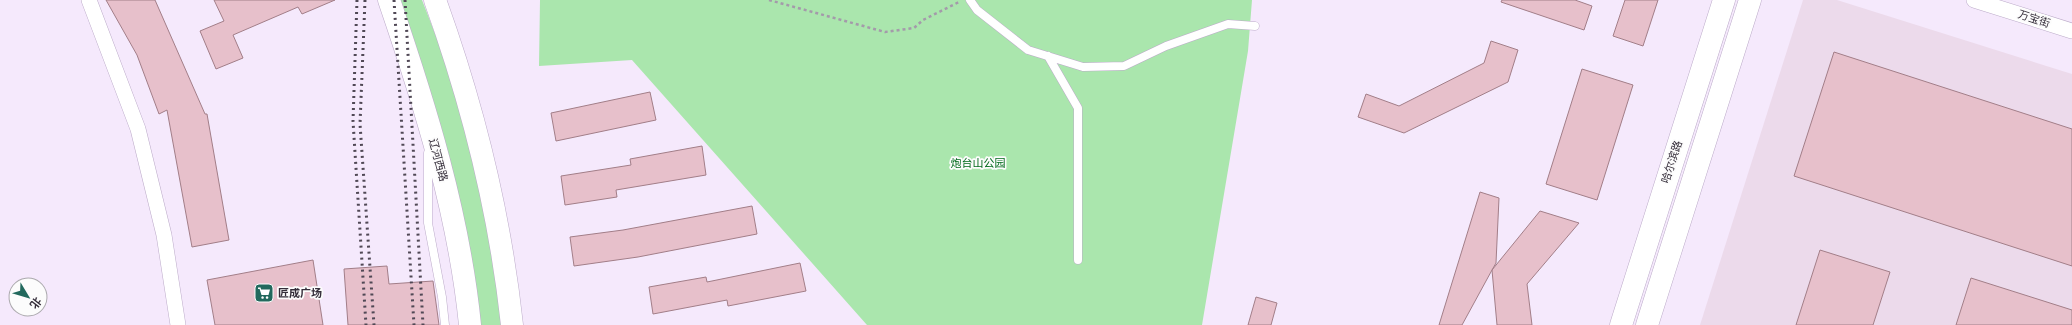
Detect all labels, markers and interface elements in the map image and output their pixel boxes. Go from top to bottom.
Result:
street label: 万宝街 [2016,8,2052,30]
street label: 辽河西路 [426,137,450,183]
street label: 哈尔滨路 [1659,139,1685,185]
park label: 炮台山公园 [951,157,1006,170]
north arrow [8,277,48,317]
supermarket icon: 匠成广场 [253,282,275,304]
place label: 匠成广场 [278,287,322,300]
text: 北 [27,295,44,311]

